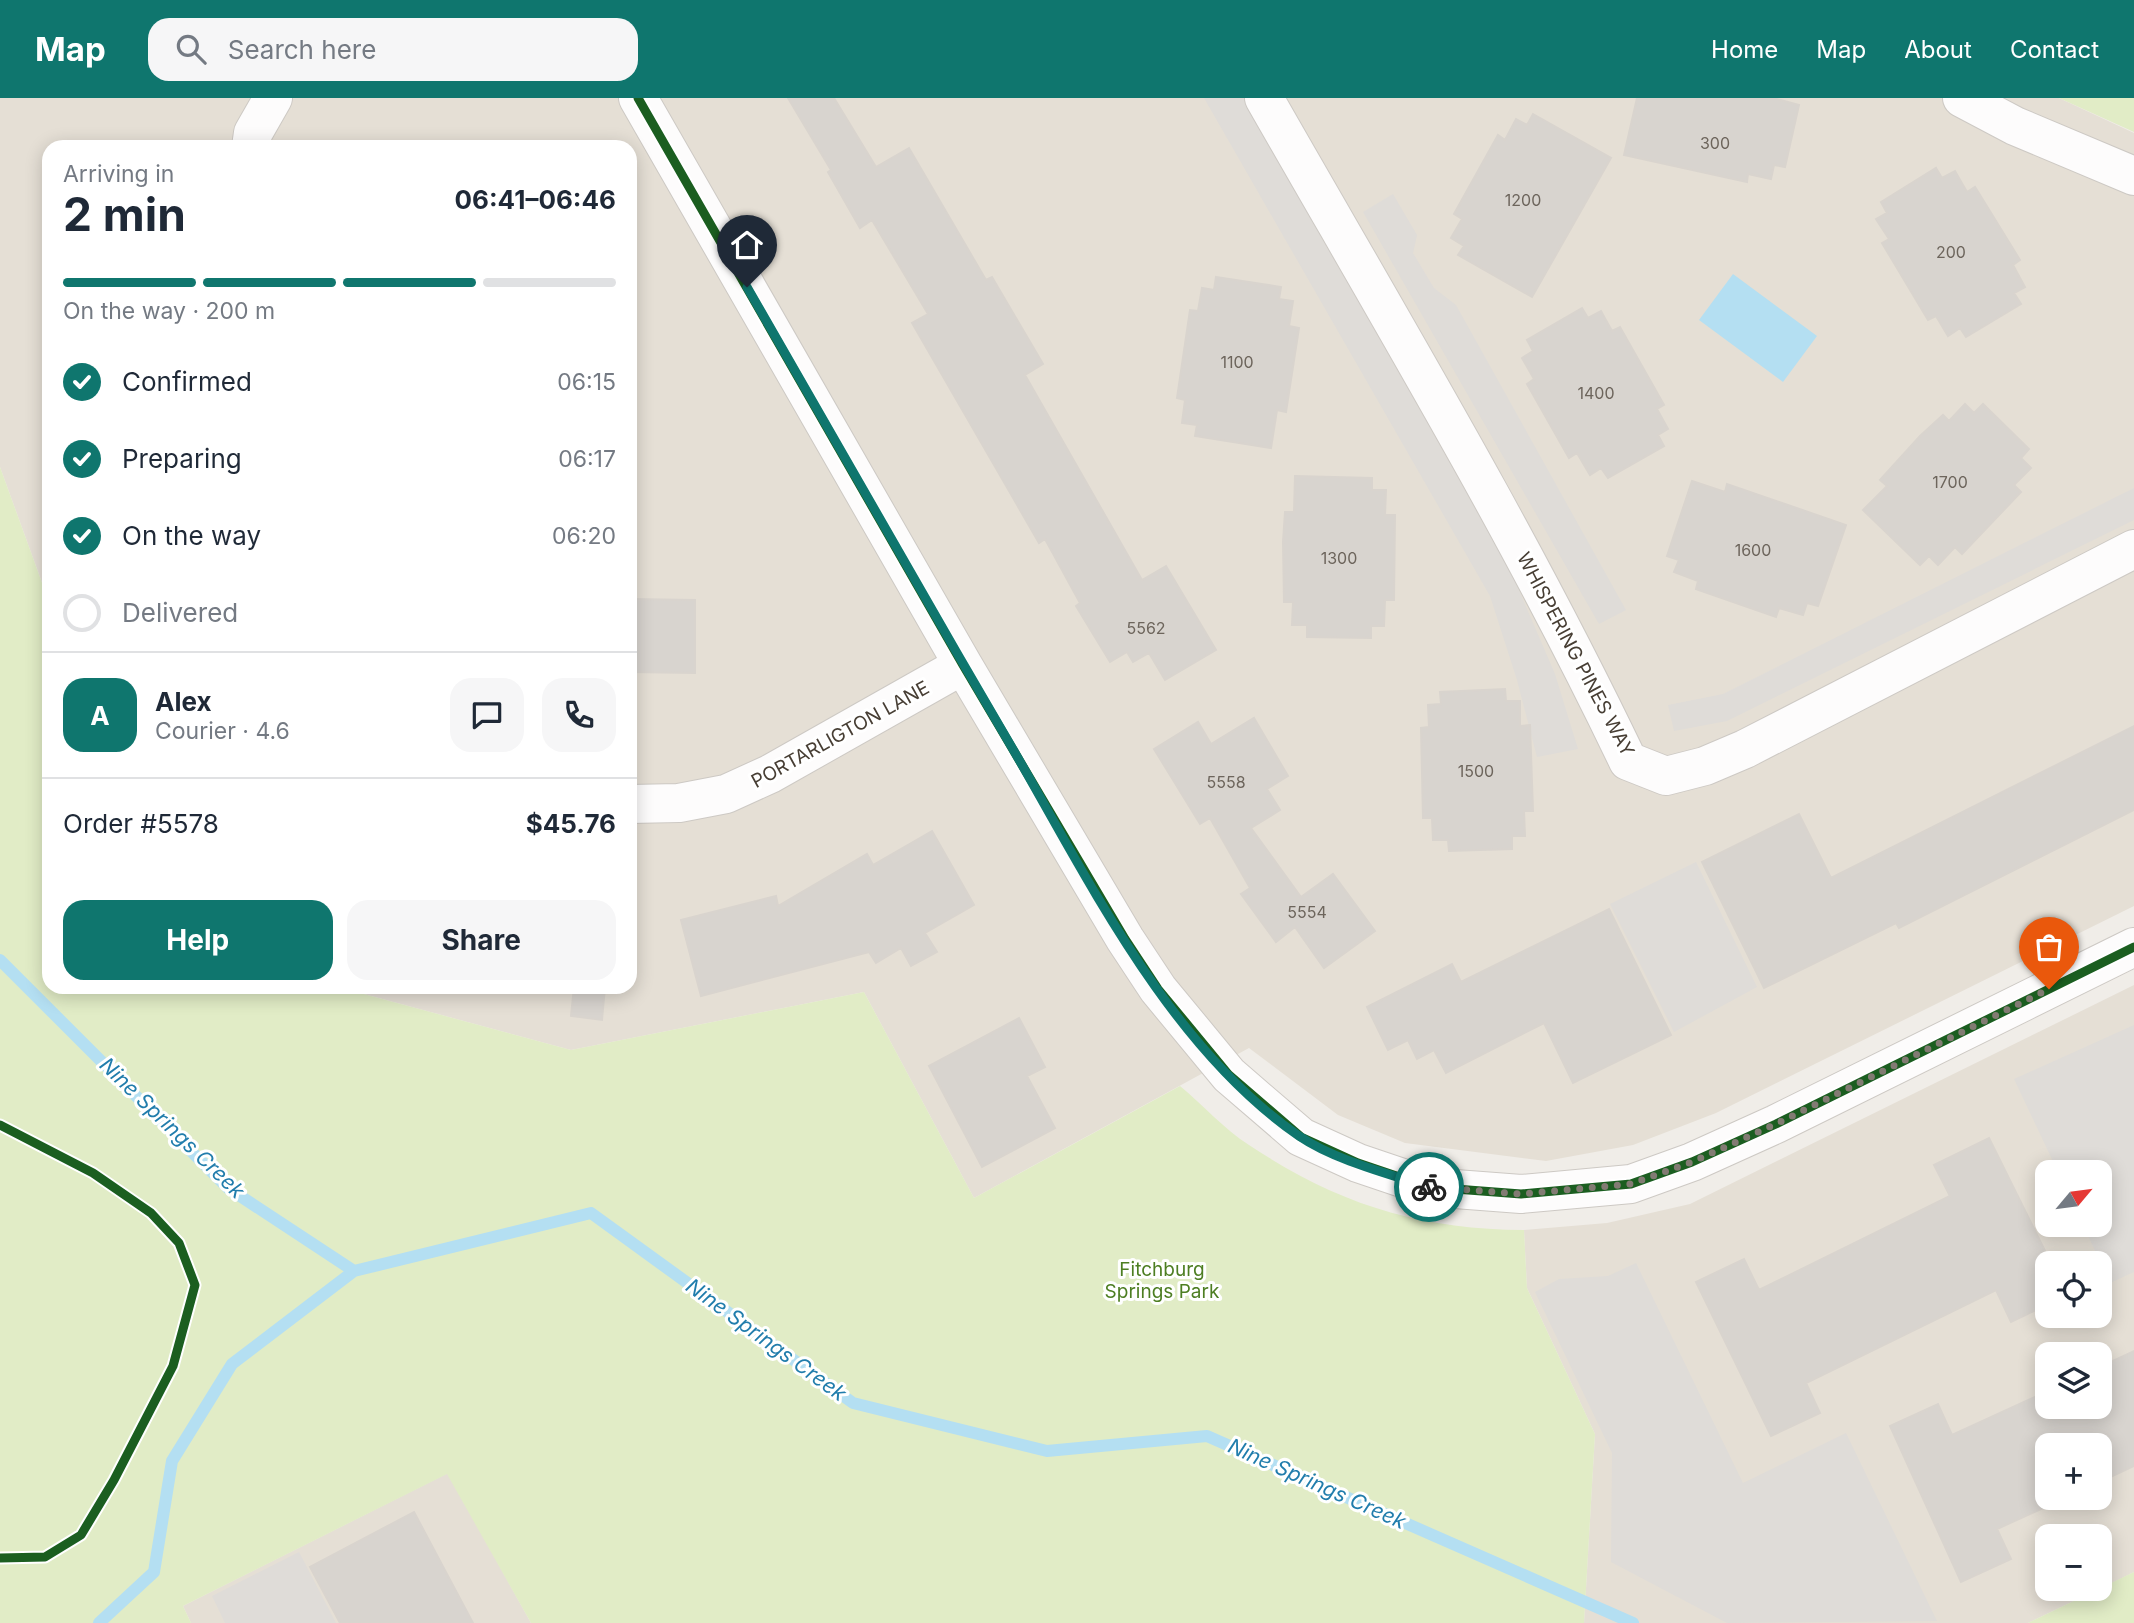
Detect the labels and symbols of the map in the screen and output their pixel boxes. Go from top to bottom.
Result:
house number: 300 [1700,133,1730,153]
house number: 1200 [1505,190,1541,210]
pin [717,215,777,287]
house number: 200 [1936,242,1966,262]
house number: 1100 [1220,352,1254,372]
house number: 1400 [1577,383,1615,403]
house number: 1700 [1932,472,1968,492]
house number: 1600 [1735,540,1771,560]
house number: 1300 [1321,548,1357,568]
street label: WHISPERING PINES WAY [1512,548,1639,760]
house number: 5562 [1126,618,1166,638]
street label: PORTARLIGTON LANE [747,676,933,793]
house number: 1500 [1458,761,1494,781]
house number: 5558 [1206,772,1246,792]
house number: 5554 [1287,902,1327,922]
pin [2019,917,2079,989]
water label: Nine Springs Creek [95,1052,250,1204]
courier [1394,1152,1464,1222]
north arrow [2035,1160,2112,1237]
park label: Fitchburg Springs Park [1105,1258,1220,1303]
water label: Nine Springs Creek [681,1273,852,1406]
water label: Nine Springs Creek [1224,1433,1410,1534]

